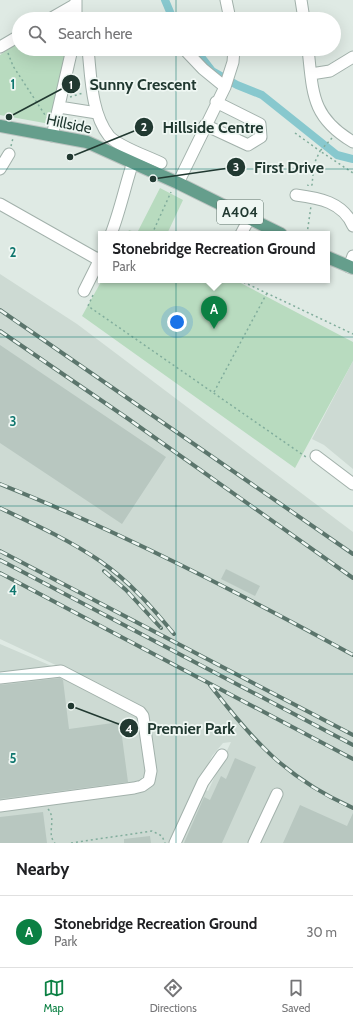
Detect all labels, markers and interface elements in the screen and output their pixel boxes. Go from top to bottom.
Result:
search box [12,12,341,56]
icon: search [26,23,48,45]
text: Search here [58,25,133,43]
callout: Sunny Crescent [61,70,205,98]
text: Sunny Crescent [89,75,197,94]
text: 1 [11,76,15,92]
text: 1 [69,77,73,92]
street label: Hillside [45,110,94,138]
callout: Hillside Centre [134,113,271,141]
text: Hillside Centre [163,118,263,137]
text: 2 [141,119,147,134]
callout: First Drive [226,153,332,181]
text: First Drive [254,158,324,177]
text: 3 [233,159,239,174]
road number: A404 [217,200,263,224]
popup [98,231,330,283]
text: Stonebridge Recreation Ground [112,240,316,258]
text: 2 [10,244,17,260]
text: Park [112,258,136,274]
pin: A [201,296,227,329]
your location [167,312,187,332]
text: 3 [9,413,17,429]
text: 4 [9,582,17,598]
callout: Premier Park [119,714,243,742]
text: Premier Park [147,719,235,738]
text: 4 [125,721,133,736]
text: 5 [10,750,17,766]
text: Nearby [16,859,69,879]
text: Stonebridge Recreation Ground [54,915,257,933]
text: A [25,924,33,940]
text: 30 m [307,924,337,940]
text: Park [54,933,77,949]
tab: Map [43,977,65,1015]
tab: Directions [150,977,197,1015]
tab: Saved [282,977,310,1015]

